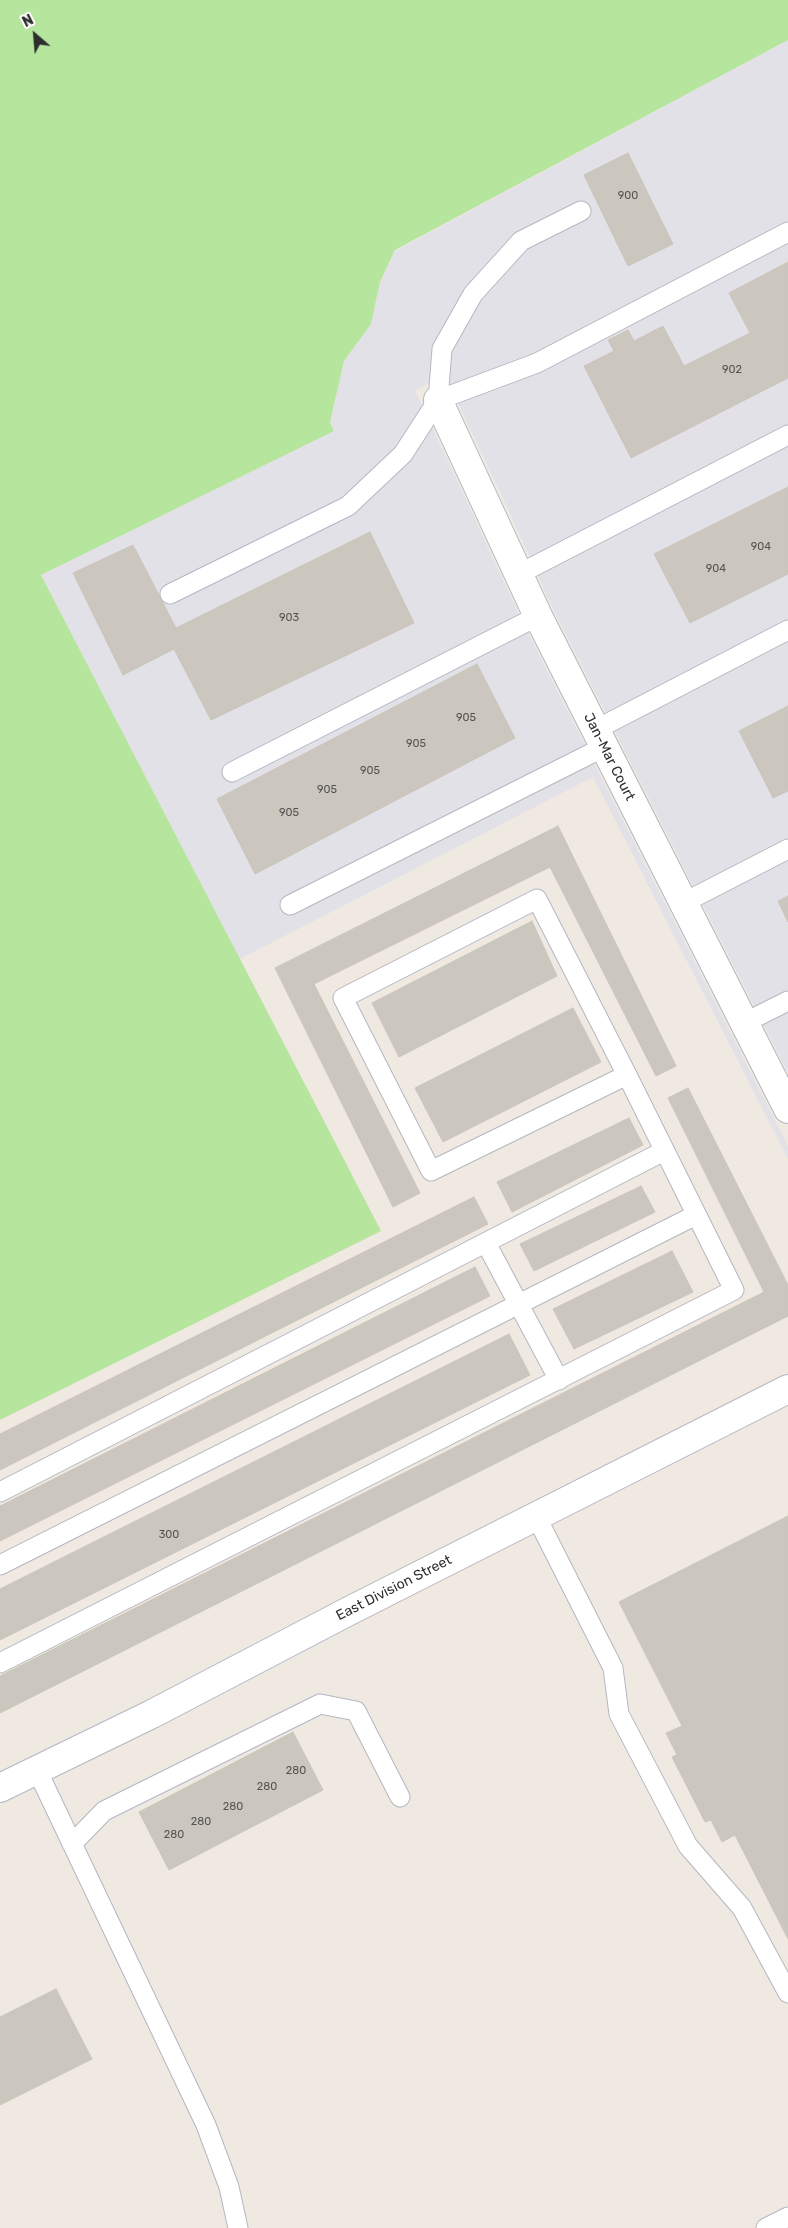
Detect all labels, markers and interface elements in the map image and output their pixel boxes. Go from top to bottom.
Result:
north arrow [10,10,60,60]
text: N [20,11,36,31]
house number: 900 [618,189,638,203]
house number: 902 [722,363,742,377]
house number: 904 [751,540,771,554]
house number: 904 [706,562,726,576]
house number: 903 [279,611,299,625]
street label: Jan-Mar Court [580,710,638,804]
house number: 905 [456,711,476,725]
house number: 905 [406,737,426,751]
house number: 905 [360,764,380,778]
house number: 905 [317,783,337,797]
house number: 905 [279,806,299,820]
house number: 300 [159,1528,179,1542]
street label: East Division Street [333,1552,455,1624]
house number: 280 [286,1764,306,1778]
house number: 280 [257,1780,277,1794]
house number: 280 [223,1800,243,1814]
house number: 280 [191,1815,211,1829]
house number: 280 [164,1828,184,1842]

